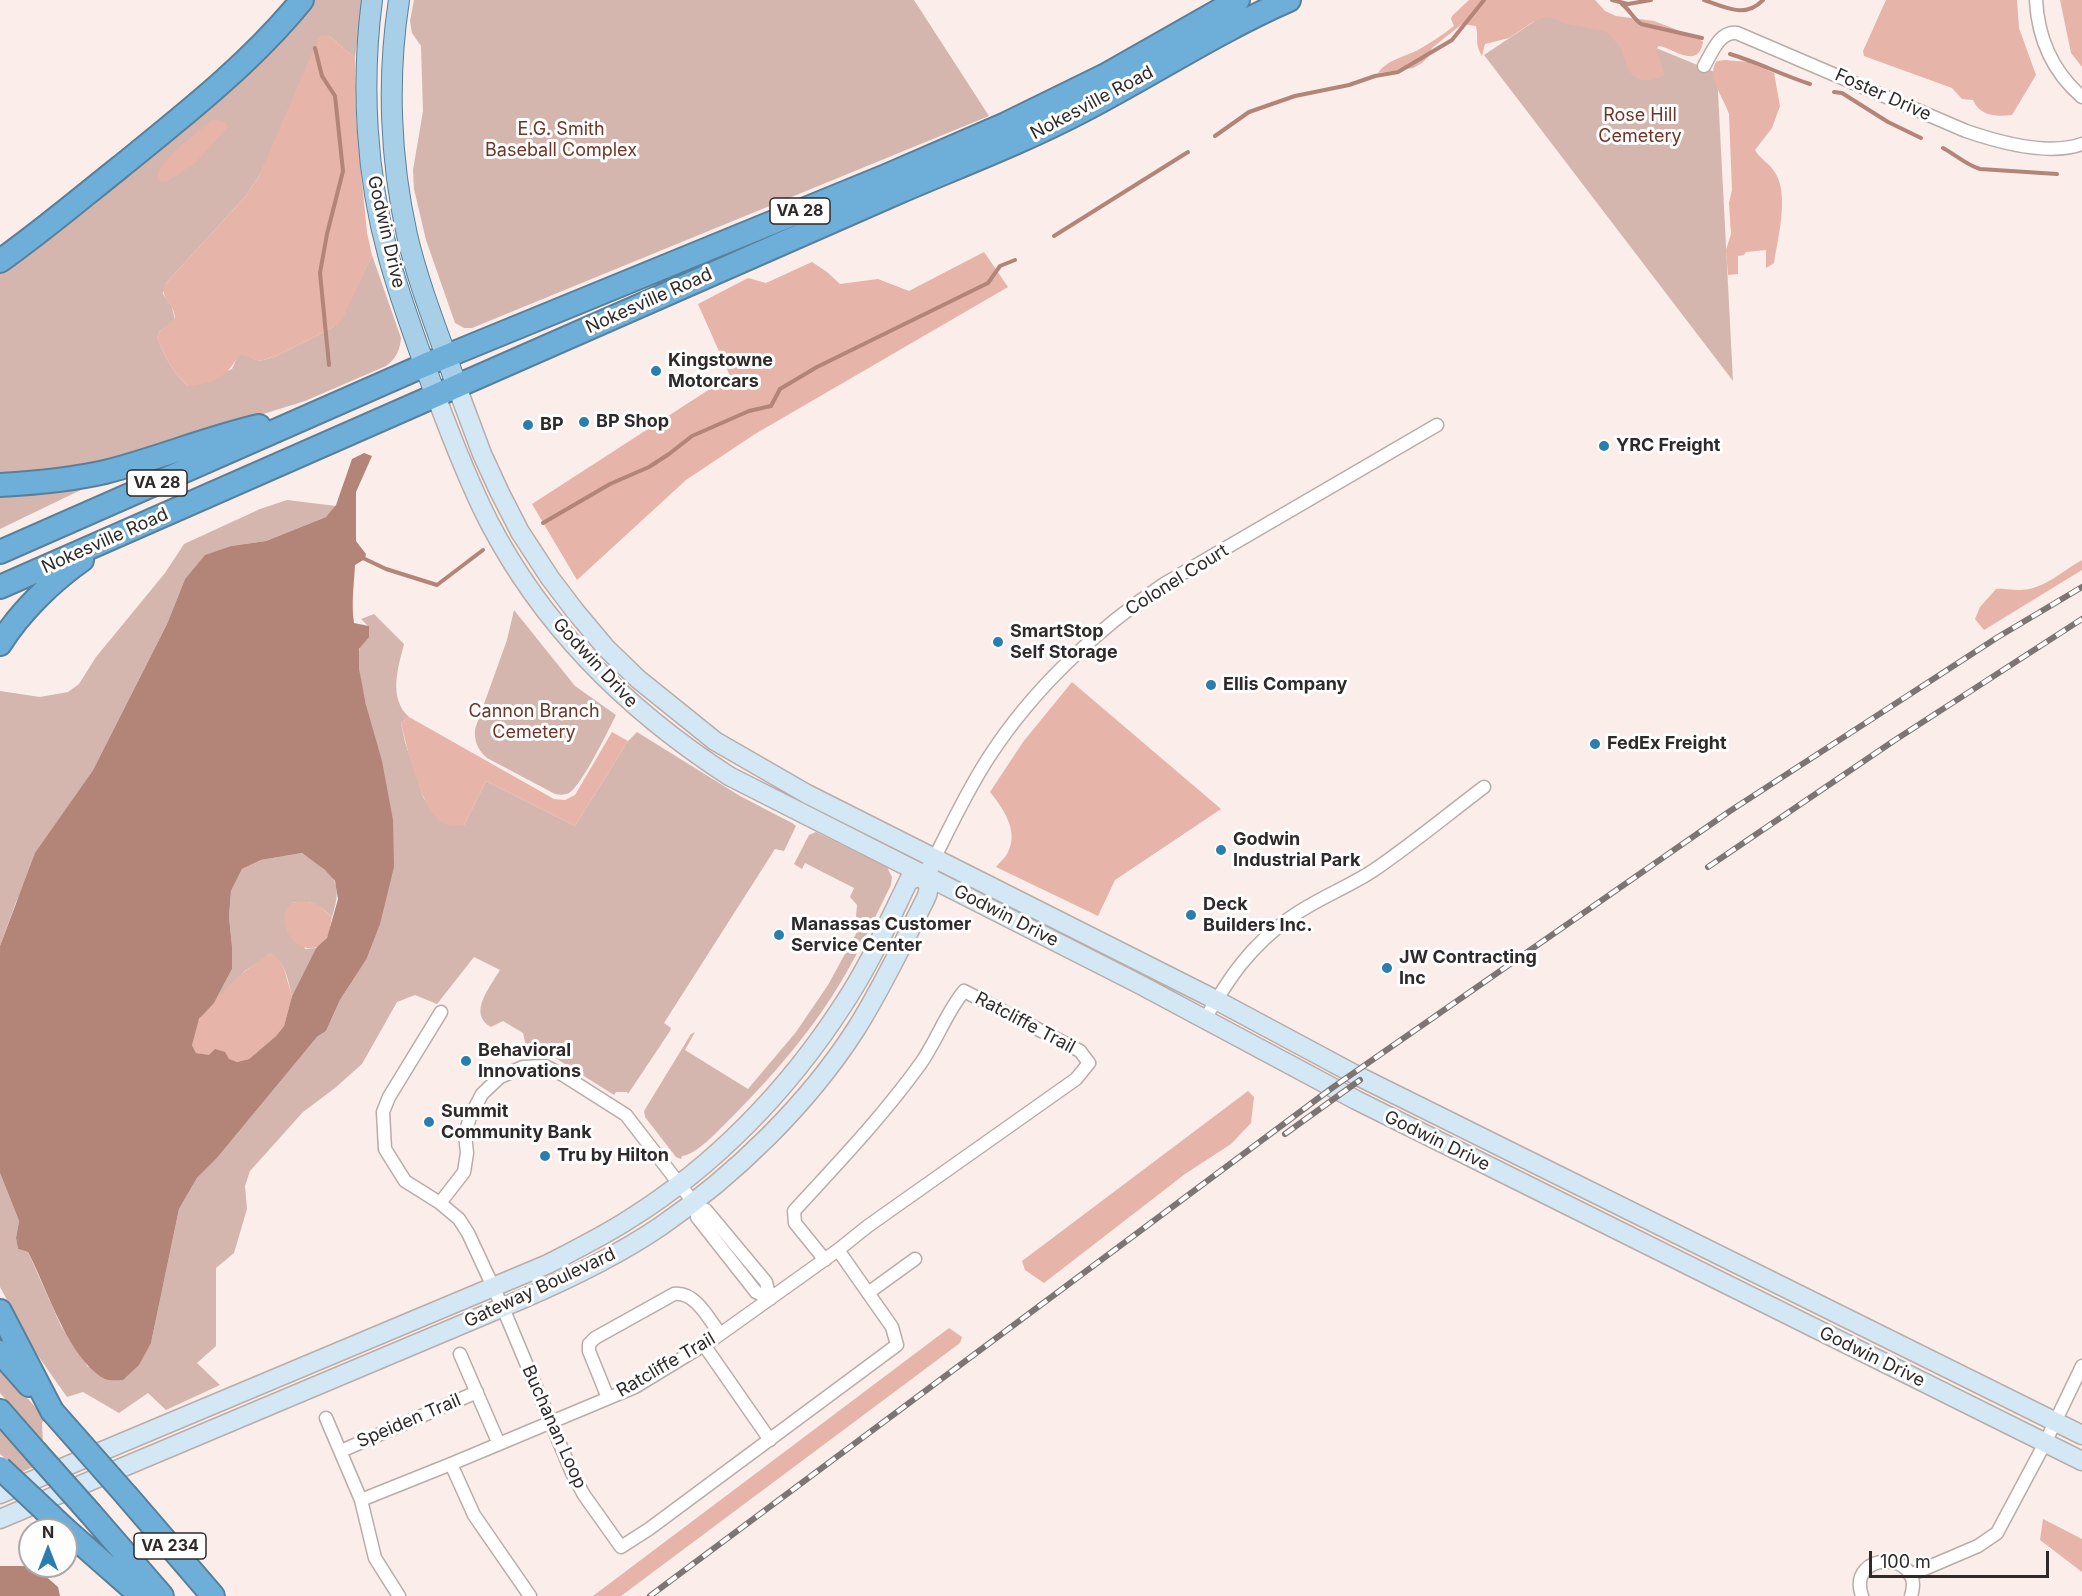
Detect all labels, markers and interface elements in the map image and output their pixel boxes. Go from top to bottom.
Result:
street label: Nokesville Road [1027,62,1157,144]
street label: Foster Drive [1832,64,1934,126]
park label: Rose Hill Cemetery [1598,105,1682,148]
park label: E.G. Smith Baseball Complex [485,119,637,162]
street label: Godwin Drive [363,174,409,290]
road number: VA 28 [770,198,830,224]
street label: Nokesville Road [582,263,716,339]
place label: Kingstowne Motorcars [668,350,773,392]
marker: Kingstowne Motorcars [649,364,663,378]
place label: BP Shop [596,411,669,433]
place label: BP [540,414,564,436]
marker: BP Shop [577,415,591,429]
marker: BP [521,418,535,432]
place label: YRC Freight [1616,435,1720,457]
marker: YRC Freight [1597,439,1611,453]
road number: VA 28 [127,470,187,496]
street label: Nokesville Road [38,503,172,579]
street label: Colonel Court [1122,540,1232,620]
street label: Godwin Drive [548,614,642,712]
place label: SmartStop Self Storage [1010,621,1118,664]
marker: SmartStop Self Storage [991,635,1005,649]
place label: Ellis Company [1223,674,1347,696]
marker: Ellis Company [1204,678,1218,692]
park label: Cannon Branch Cemetery [468,701,600,744]
place label: FedEx Freight [1607,733,1727,755]
marker: FedEx Freight [1588,737,1602,751]
place label: Godwin Industrial Park [1233,829,1360,872]
marker: Godwin Industrial Park [1214,843,1228,857]
street label: Godwin Drive [950,880,1062,952]
place label: Deck Builders Inc. [1203,894,1312,936]
marker: Deck Builders Inc. [1184,908,1198,922]
place label: Manassas Customer Service Center [791,914,971,956]
marker: Manassas Customer Service Center [772,928,786,942]
place label: JW Contracting Inc [1399,947,1537,990]
marker: JW Contracting Inc [1380,961,1394,975]
street label: Ratcliffe Trail [971,988,1079,1058]
place label: Behavioral Innovations [478,1040,581,1082]
marker: Behavioral Innovations [459,1054,473,1068]
place label: Summit Community Bank [441,1101,592,1144]
street label: Godwin Drive [1381,1106,1493,1176]
marker: Summit Community Bank [422,1115,436,1129]
place label: Tru by Hilton [557,1145,669,1167]
marker: Tru by Hilton [538,1149,552,1163]
street label: Gateway Boulevard [461,1243,619,1333]
street label: Godwin Drive [1816,1322,1928,1392]
street label: Ratcliffe Trail [613,1328,719,1402]
street label: Buchanan Loop [517,1362,591,1492]
street label: Speiden Trail [354,1389,464,1453]
north arrow [18,1518,78,1578]
text: N [42,1522,54,1542]
road number: VA 234 [134,1533,206,1559]
scale bar [1872,1539,2052,1577]
text: 100 m [1880,1551,1931,1572]

